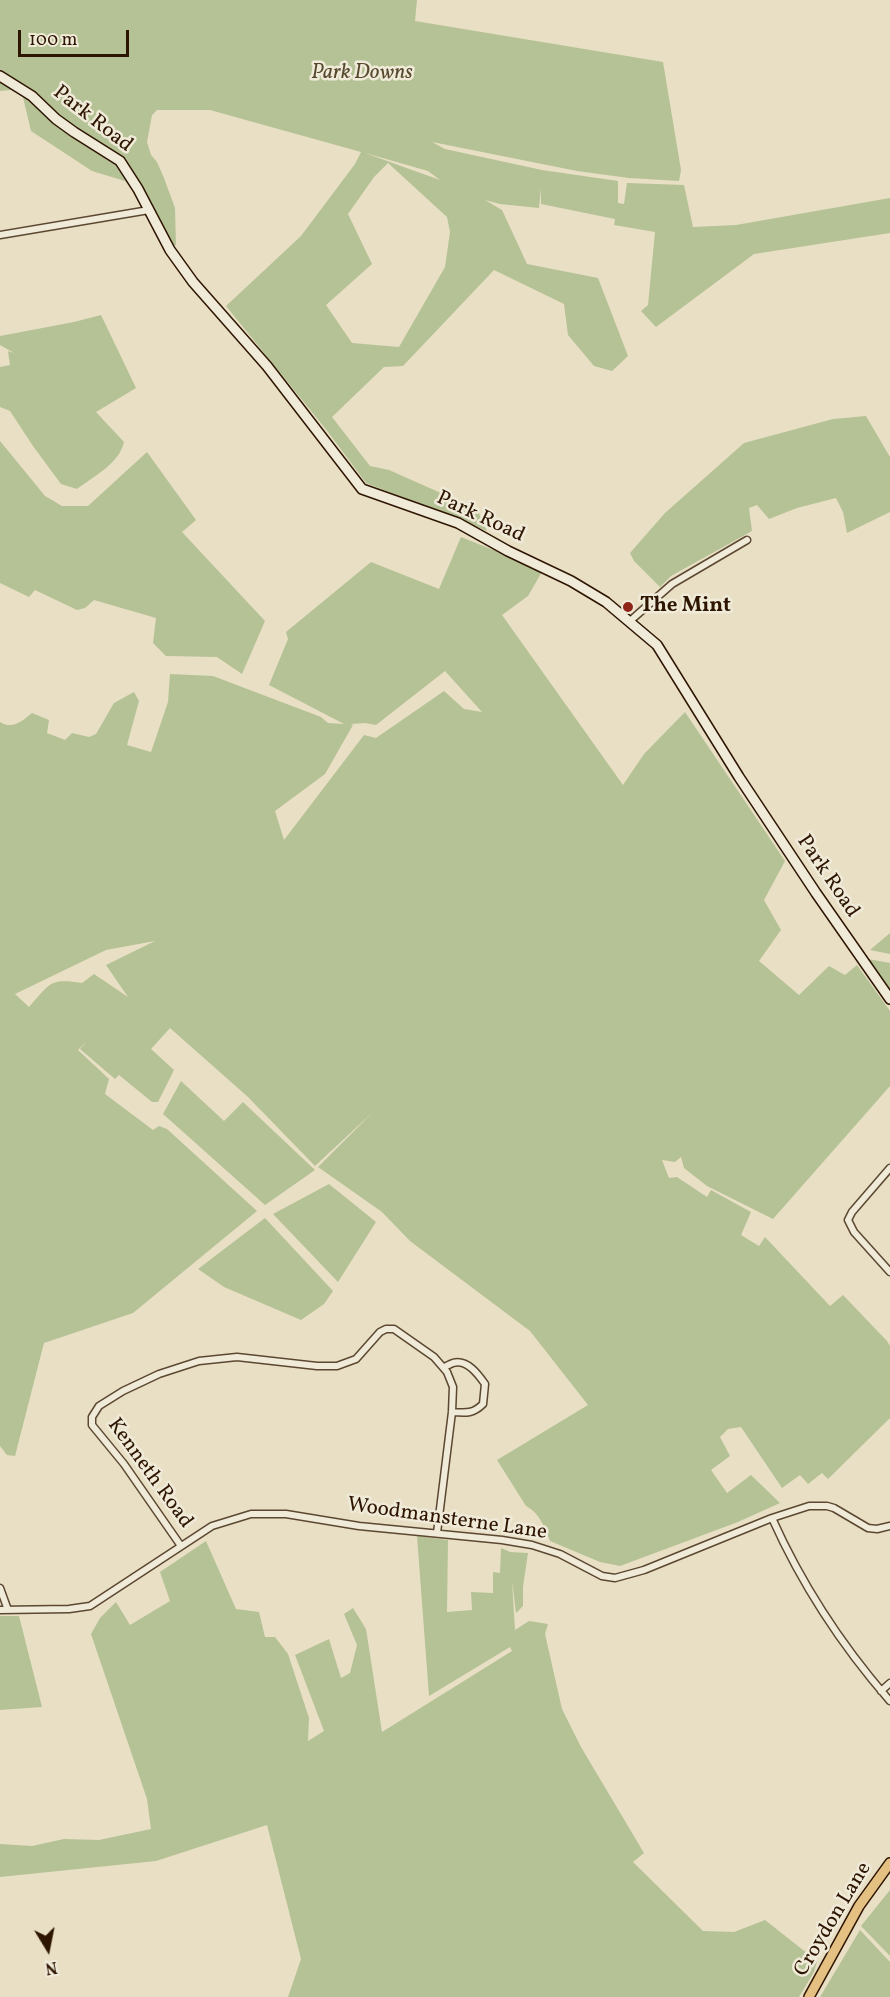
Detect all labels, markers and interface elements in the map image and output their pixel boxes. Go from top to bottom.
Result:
scale bar [21,18,132,56]
text: 100 m [29,28,78,53]
park label: Park Downs [311,61,413,87]
street label: Park Road [47,81,137,159]
street label: Park Road [432,487,528,549]
place label: The Mint [640,594,731,620]
marker: The Mint [621,600,635,614]
street label: Park Road [790,831,864,923]
street label: Kenneth Road [101,1414,197,1534]
street label: Woodmansterne Lane [346,1494,548,1546]
street label: Croydon Lane [790,1858,878,1982]
north arrow [18,1919,78,1979]
text: N [43,1955,59,1979]

